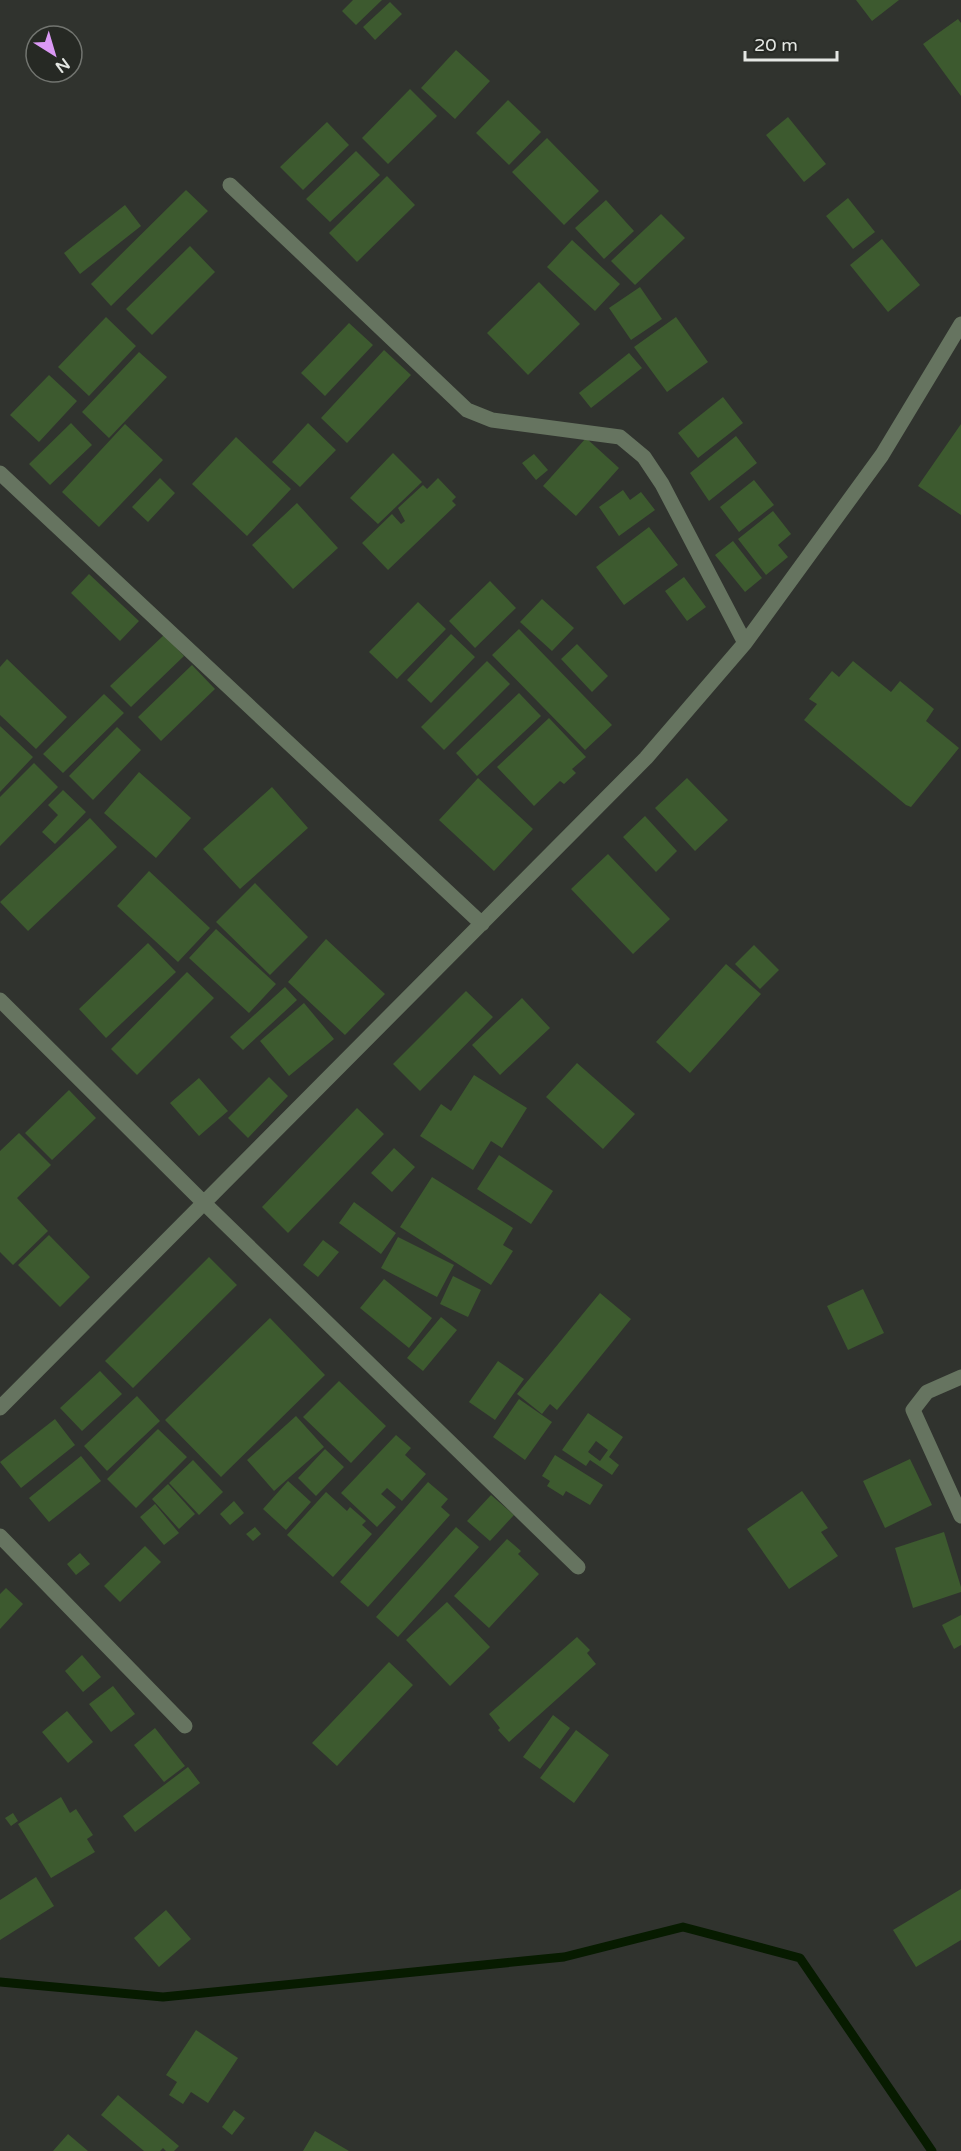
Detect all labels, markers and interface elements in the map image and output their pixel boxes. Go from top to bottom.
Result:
north arrow [24,24,84,84]
scale bar [745,24,836,62]
text: 20 m [754,34,798,56]
text: N [51,53,74,77]

